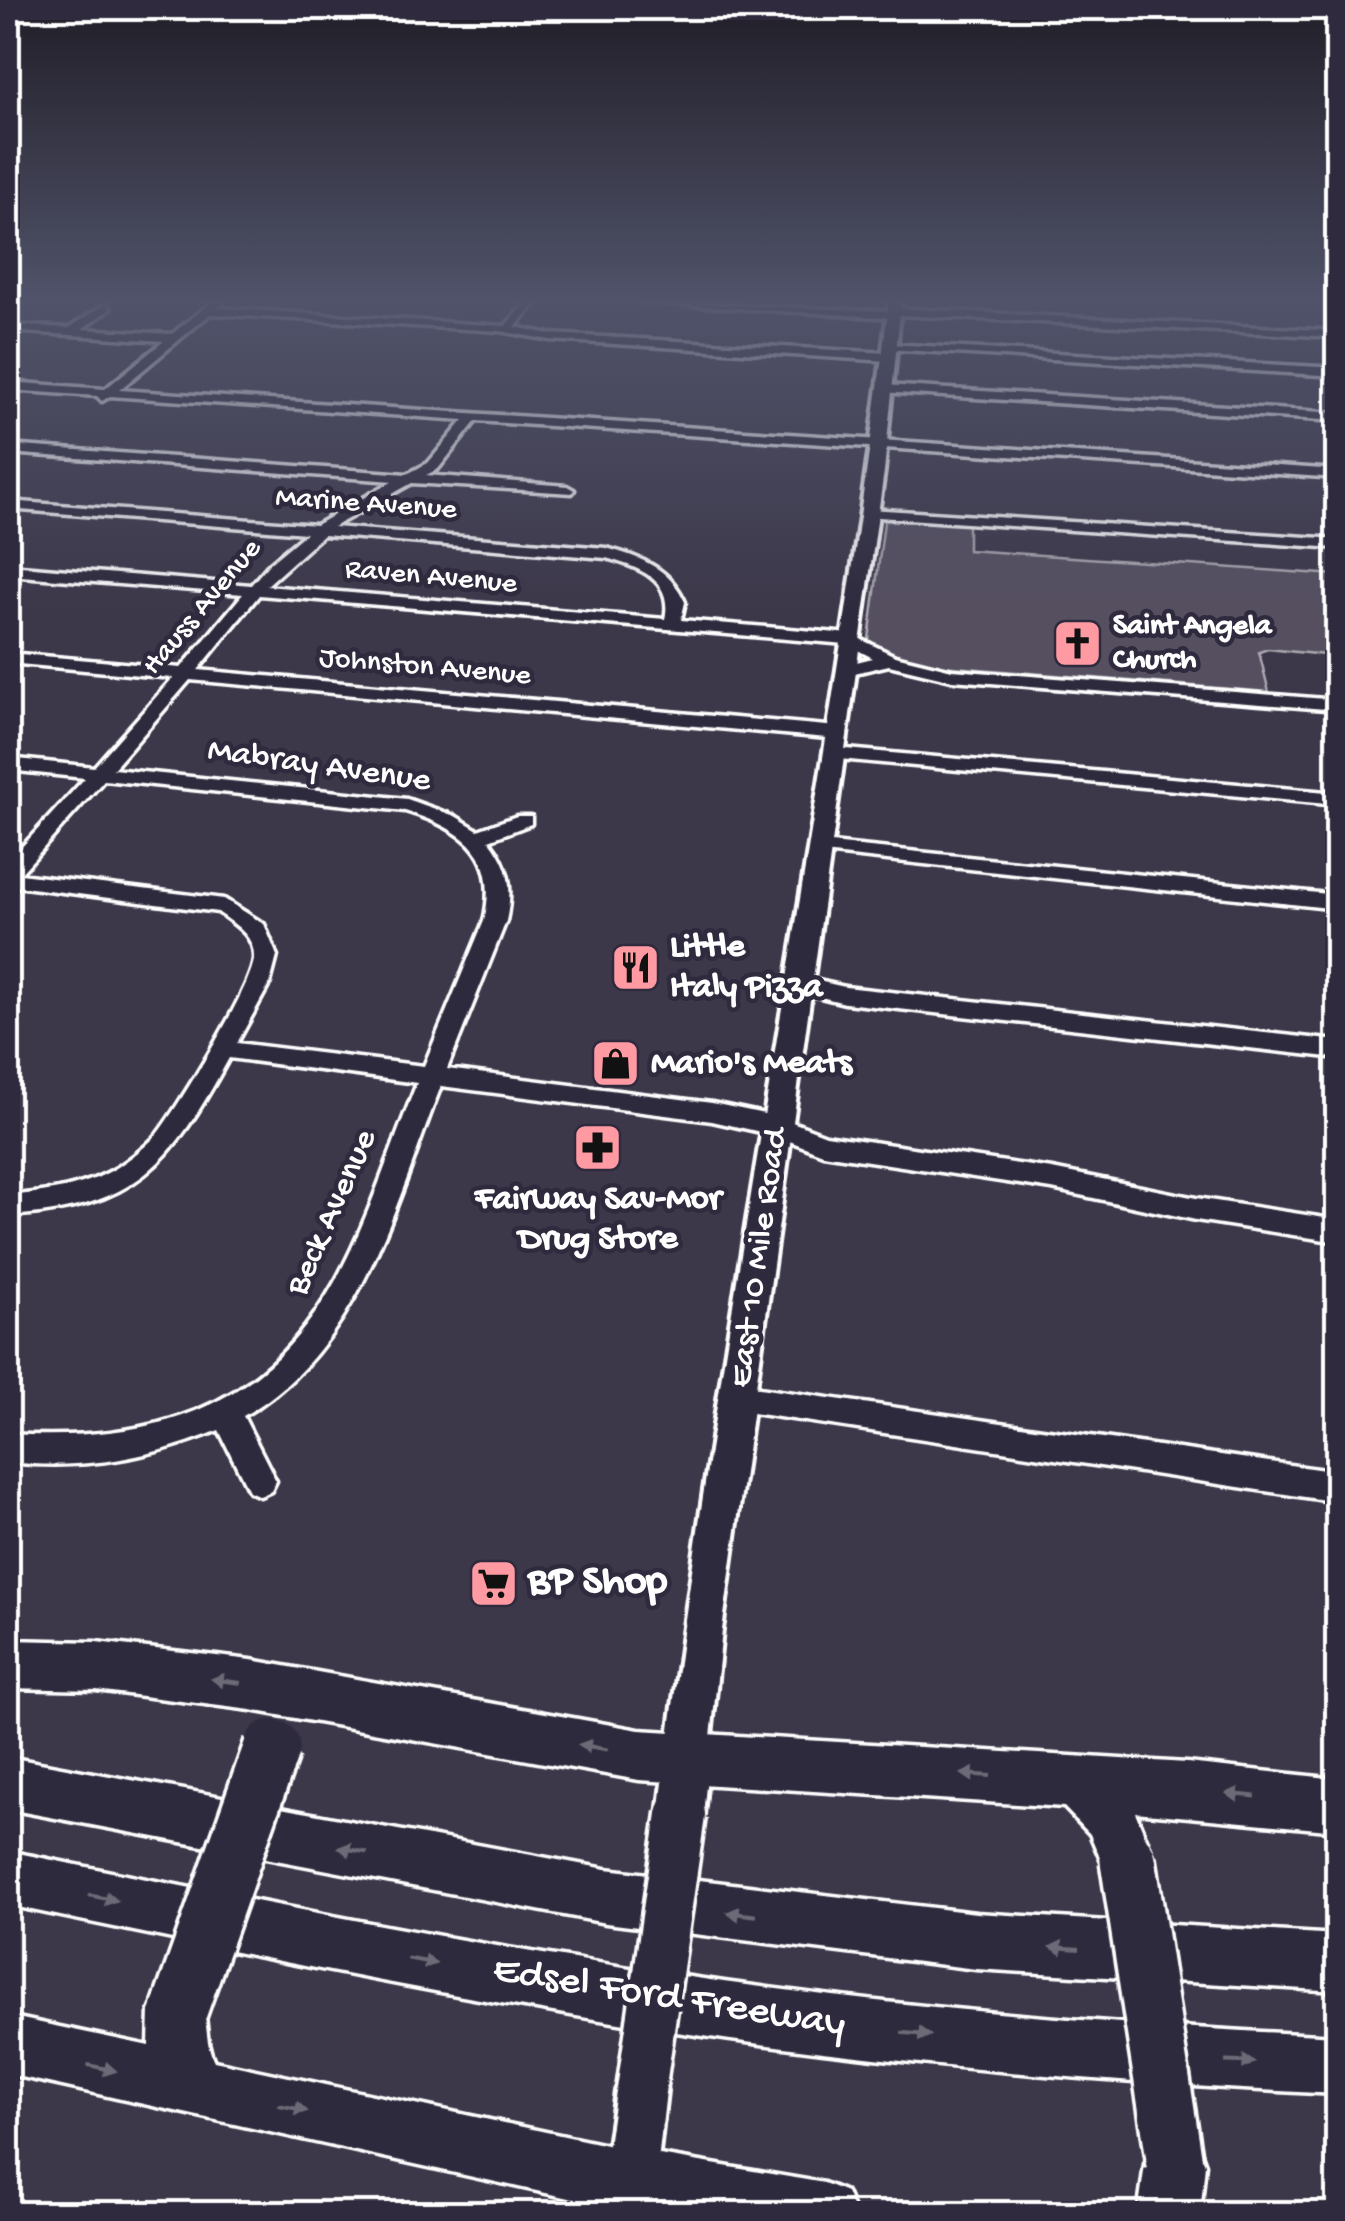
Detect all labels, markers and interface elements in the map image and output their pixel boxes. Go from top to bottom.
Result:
street label: Marine Avenue [274,481,458,529]
street label: Hauss Avenue [136,532,270,683]
street label: Raven Avenue [343,553,519,603]
place label: Saint Angela Church [1113,610,1273,679]
church icon: Saint Angela Church [1052,618,1104,670]
street label: Johnston Avenue [318,641,533,695]
street label: Mabray Avenue [205,731,434,803]
place label: Little Italy Pizza [670,928,824,1009]
restaurant icon: Little Italy Pizza [609,942,661,994]
shop icon: Mario's Meats [590,1038,642,1090]
place label: Mario's Meats [651,1044,854,1085]
pharmacy icon: Fairway Sav-Mor Drug Store [572,1122,624,1174]
street label: Beck Avenue [278,1123,388,1303]
street label: East 10 Mile Road [722,1123,799,1390]
place label: Fairway Sav-Mor Drug Store [474,1180,725,1261]
supermarket icon: BP Shop [467,1557,519,1609]
place label: BP Shop [526,1559,667,1608]
one-way arrow [209,1673,241,1689]
one-way arrow [577,1739,608,1754]
one-way arrow [960,1767,992,1783]
one-way arrow [1224,1786,1256,1802]
one-way arrow [336,1842,368,1857]
one-way arrow [88,1890,119,1906]
one-way arrow [726,1906,758,1922]
one-way arrow [1049,1939,1081,1955]
street label: Edsel Ford Freeway [489,1947,849,2051]
one-way arrow [407,1954,438,1969]
one-way arrow [901,2026,933,2042]
one-way arrow [1225,2054,1257,2070]
one-way arrow [87,2060,118,2076]
one-way arrow [278,2101,309,2117]

